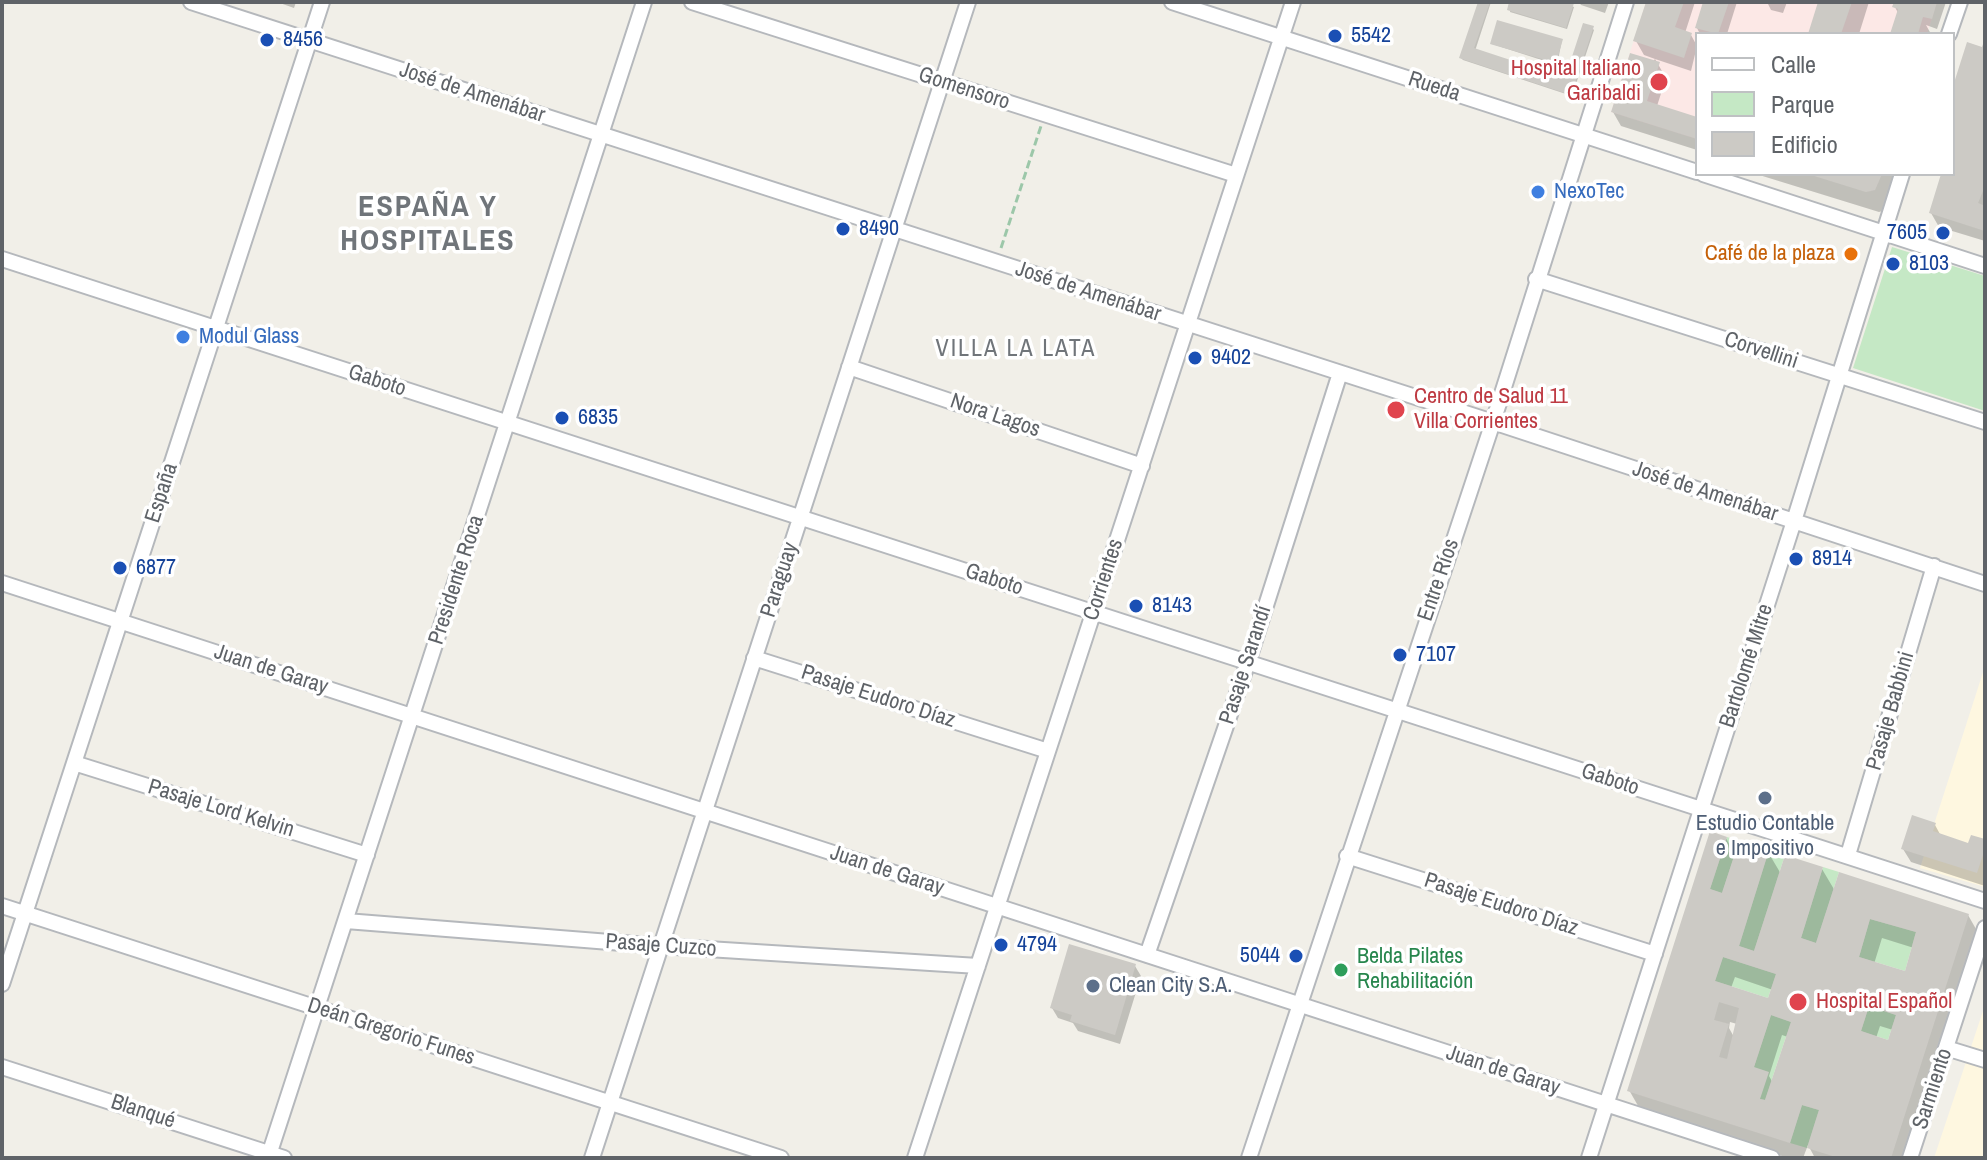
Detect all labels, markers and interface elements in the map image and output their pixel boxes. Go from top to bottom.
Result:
place label: 5542 [1351,23,1391,49]
place label: 8456 [283,27,323,53]
marker: 5542 [1326,27,1344,45]
marker: 8456 [258,31,276,49]
legend [1695,32,1955,176]
text: Calle [1771,48,1816,80]
place label: Hospital Italiano Garibaldi [1511,56,1641,108]
street label: José de Amenábar [396,57,548,129]
street label: Gomensoro [915,62,1013,116]
street label: Rueda [1405,66,1463,108]
marker: Hospital Italiano Garibaldi [1648,71,1670,93]
text: Parque [1771,88,1834,120]
text: Edificio [1771,128,1838,160]
place label: NexoTec [1554,179,1624,205]
marker: NexoTec [1529,183,1547,201]
district label: ESPAÑA Y HOSPITALES [340,190,516,260]
place label: 8490 [859,216,899,242]
marker: 8490 [834,220,852,238]
place label: 7605 [1887,220,1927,246]
marker: 7605 [1934,224,1952,242]
place label: Café de la plaza [1705,241,1835,267]
marker: Café de la plaza [1842,245,1860,263]
place label: 8103 [1909,251,1949,277]
marker: 8103 [1884,255,1902,273]
street label: José de Amenábar [1012,256,1164,328]
place label: Modul Glass [199,324,299,350]
street label: Corvellini [1721,327,1801,375]
marker: Modul Glass [174,328,192,346]
district label: VILLA LA LATA [936,336,1096,364]
place label: 9402 [1211,345,1251,371]
marker: 9402 [1186,349,1204,367]
street label: Gaboto [345,359,409,403]
place label: Centro de Salud 11 Villa Corrientes [1414,384,1568,436]
street label: Nora Lagos [947,388,1043,444]
marker: Centro de Salud 11 Villa Corrientes [1385,399,1407,421]
place label: 6835 [578,405,618,431]
marker: 6835 [553,409,571,427]
street label: José de Amenábar [1629,456,1781,528]
street label: España [140,460,184,526]
street label: Presidente Roca [424,512,490,648]
street label: Entre Ríos [1413,535,1465,625]
street label: Corrientes [1078,536,1130,624]
street label: Paraguay [756,539,804,621]
place label: 8914 [1812,546,1852,572]
marker: 8914 [1787,550,1805,568]
place label: 6877 [136,555,176,581]
street label: Gaboto [962,558,1026,602]
marker: 6877 [111,559,129,577]
place label: 8143 [1152,593,1192,619]
marker: 8143 [1127,597,1145,615]
street label: Bartolomé Mitre [1715,601,1779,731]
street label: Pasaje Sarandí [1214,602,1278,728]
street label: Juan de Garay [211,639,331,701]
place label: 7107 [1416,642,1456,668]
marker: 7107 [1391,646,1409,664]
street label: Pasaje Babbini [1861,649,1921,773]
street label: Pasaje Eudoro Díaz [798,660,958,734]
street label: Gaboto [1578,758,1642,802]
street label: Pasaje Lord Kelvin [145,774,297,844]
marker: Estudio Contable e Impositivo [1756,789,1774,807]
place label: Estudio Contable e Impositivo [1696,811,1834,862]
street label: Juan de Garay [827,840,947,902]
street label: Pasaje Eudoro Díaz [1421,868,1581,942]
street label: Pasaje Cuzco [605,929,717,963]
place label: 4794 [1017,932,1057,958]
marker: 4794 [992,936,1010,954]
place label: 5044 [1240,943,1280,969]
place label: Belda Pilates Rehabilitación [1357,944,1473,996]
marker: 5044 [1287,947,1305,965]
marker: Belda Pilates Rehabilitación [1332,961,1350,979]
place label: Clean City S.A. [1109,973,1232,999]
marker: Clean City S.A. [1084,977,1102,995]
place label: Hospital Español [1816,989,1952,1015]
marker: Hospital Español [1787,991,1809,1013]
street label: Deán Gregorio Funes [304,992,478,1072]
street label: Juan de Garay [1443,1040,1563,1102]
street label: Sarmiento [1908,1045,1958,1133]
street label: Blanqué [107,1089,179,1135]

